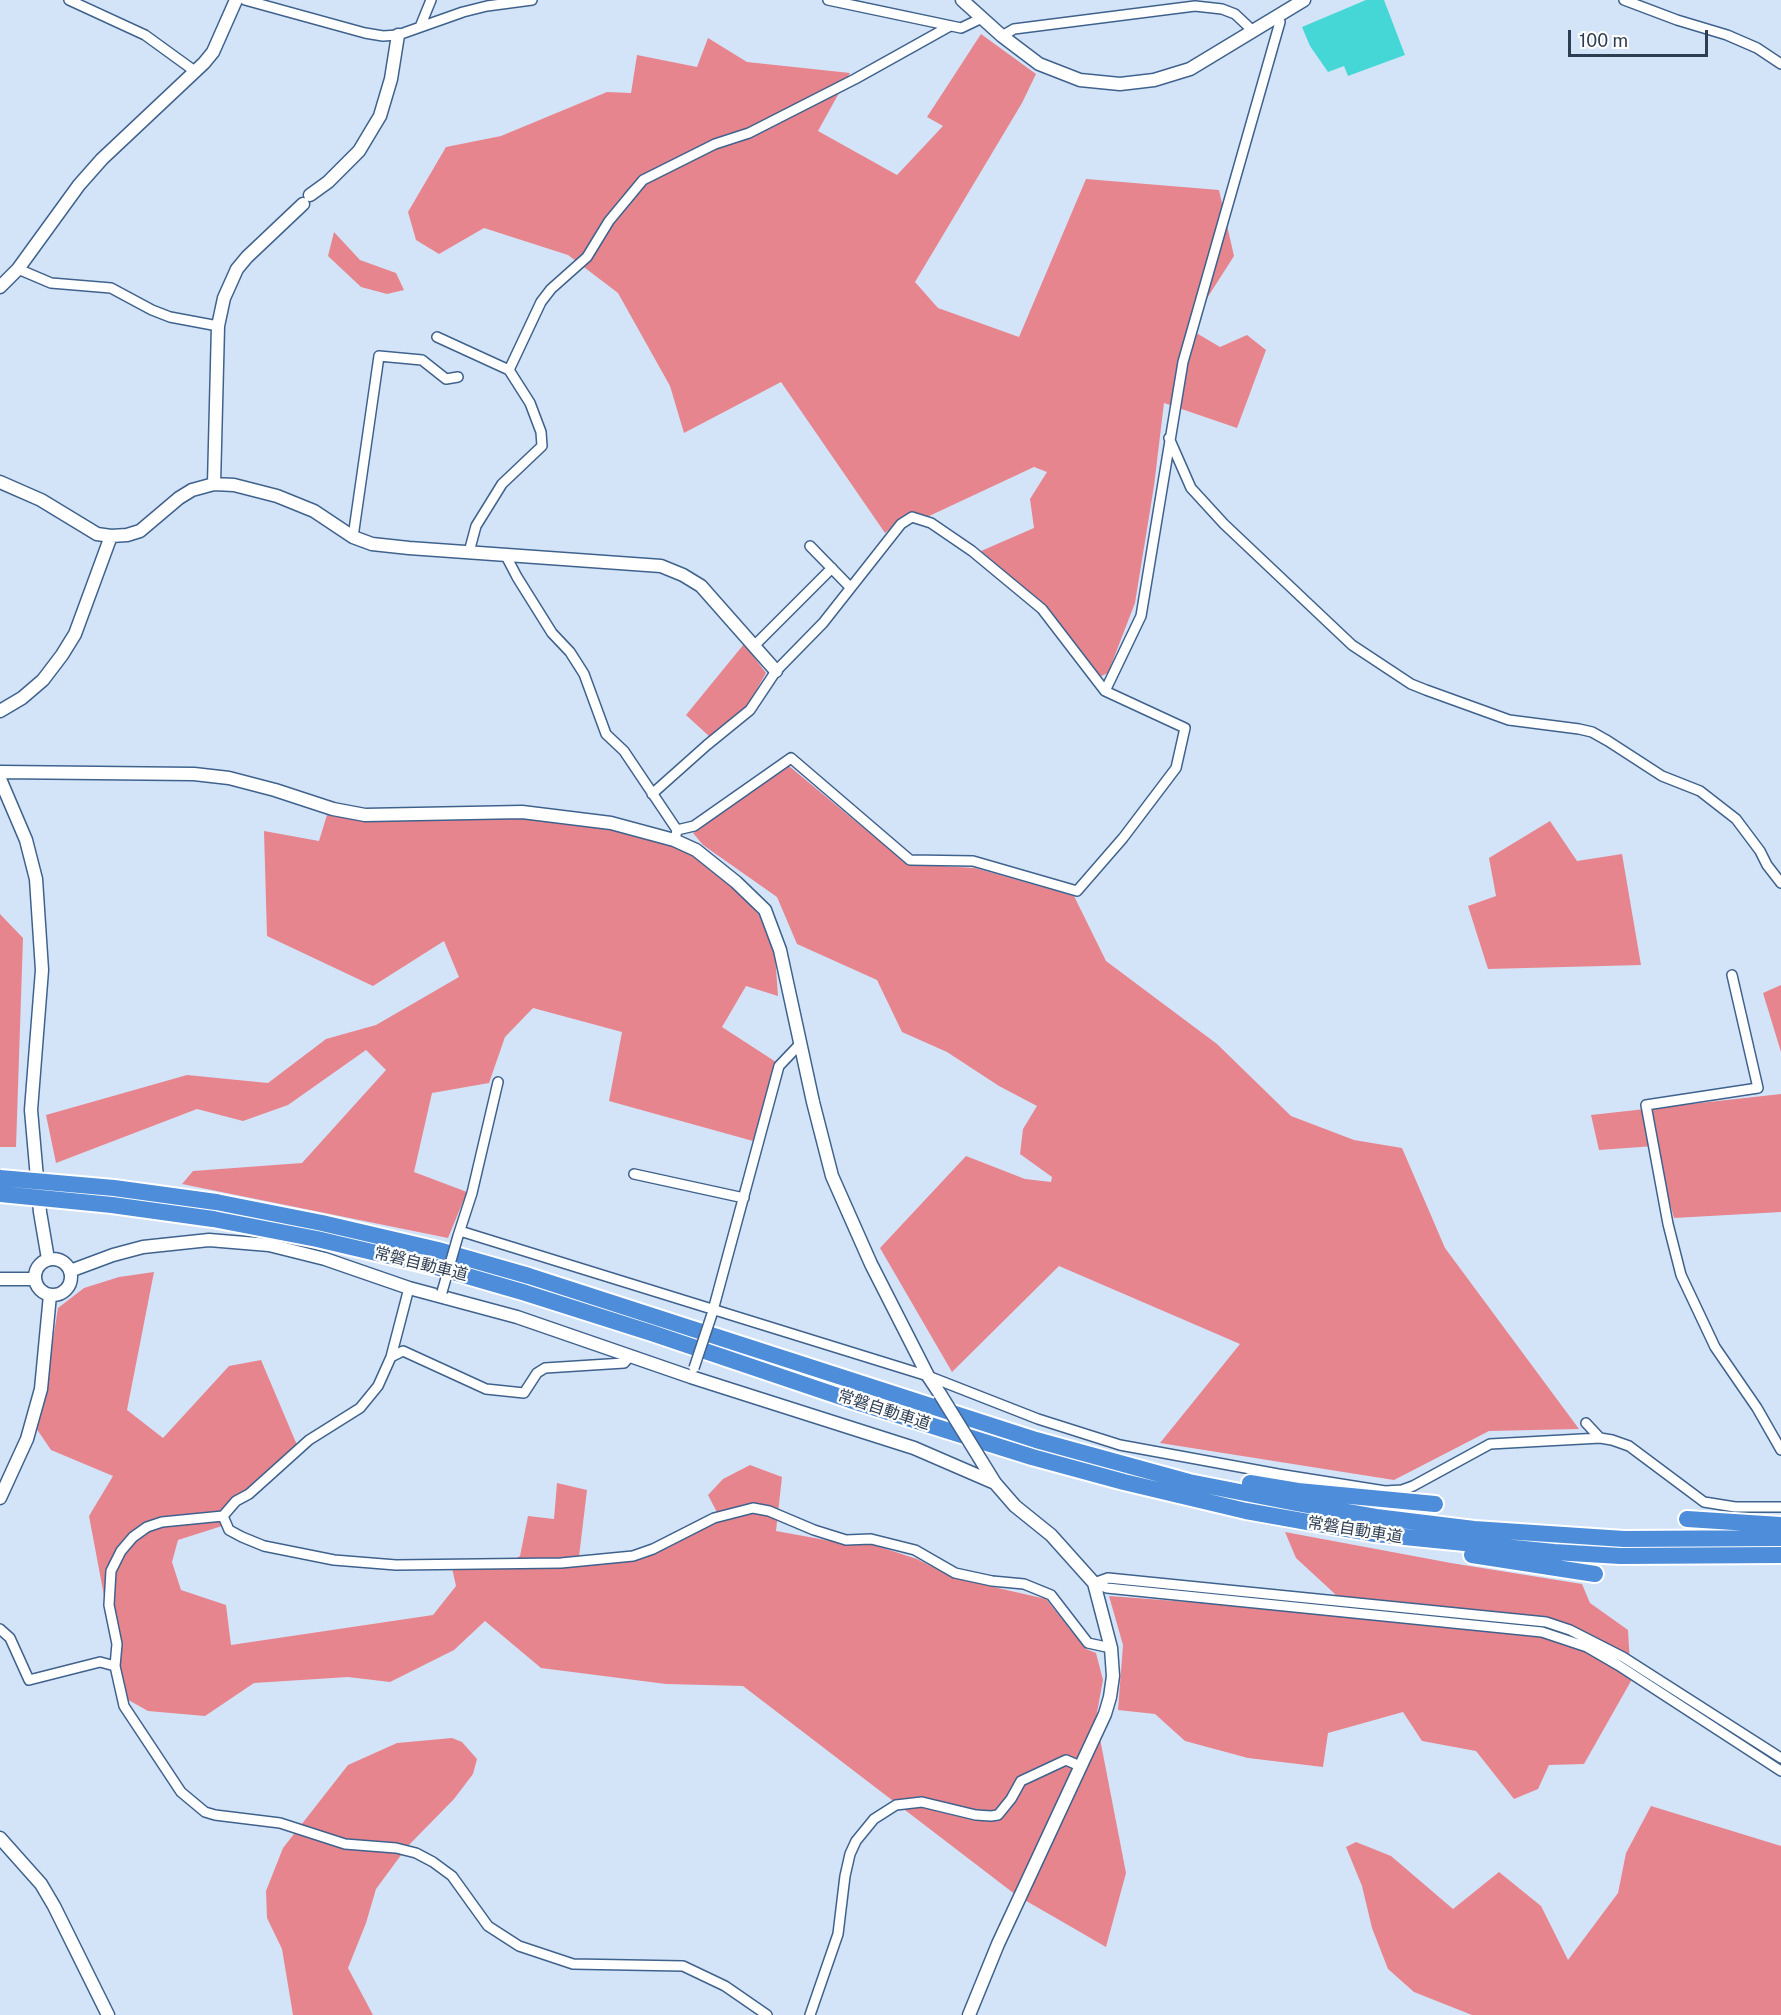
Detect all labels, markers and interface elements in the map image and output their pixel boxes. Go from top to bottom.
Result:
scale bar [1571,18,1710,56]
text: 100 m [1579,30,1628,51]
street label: 常磐自動車道 [372,1243,470,1285]
street label: 常磐自動車道 [835,1386,933,1434]
street label: 常磐自動車道 [1306,1513,1404,1547]

